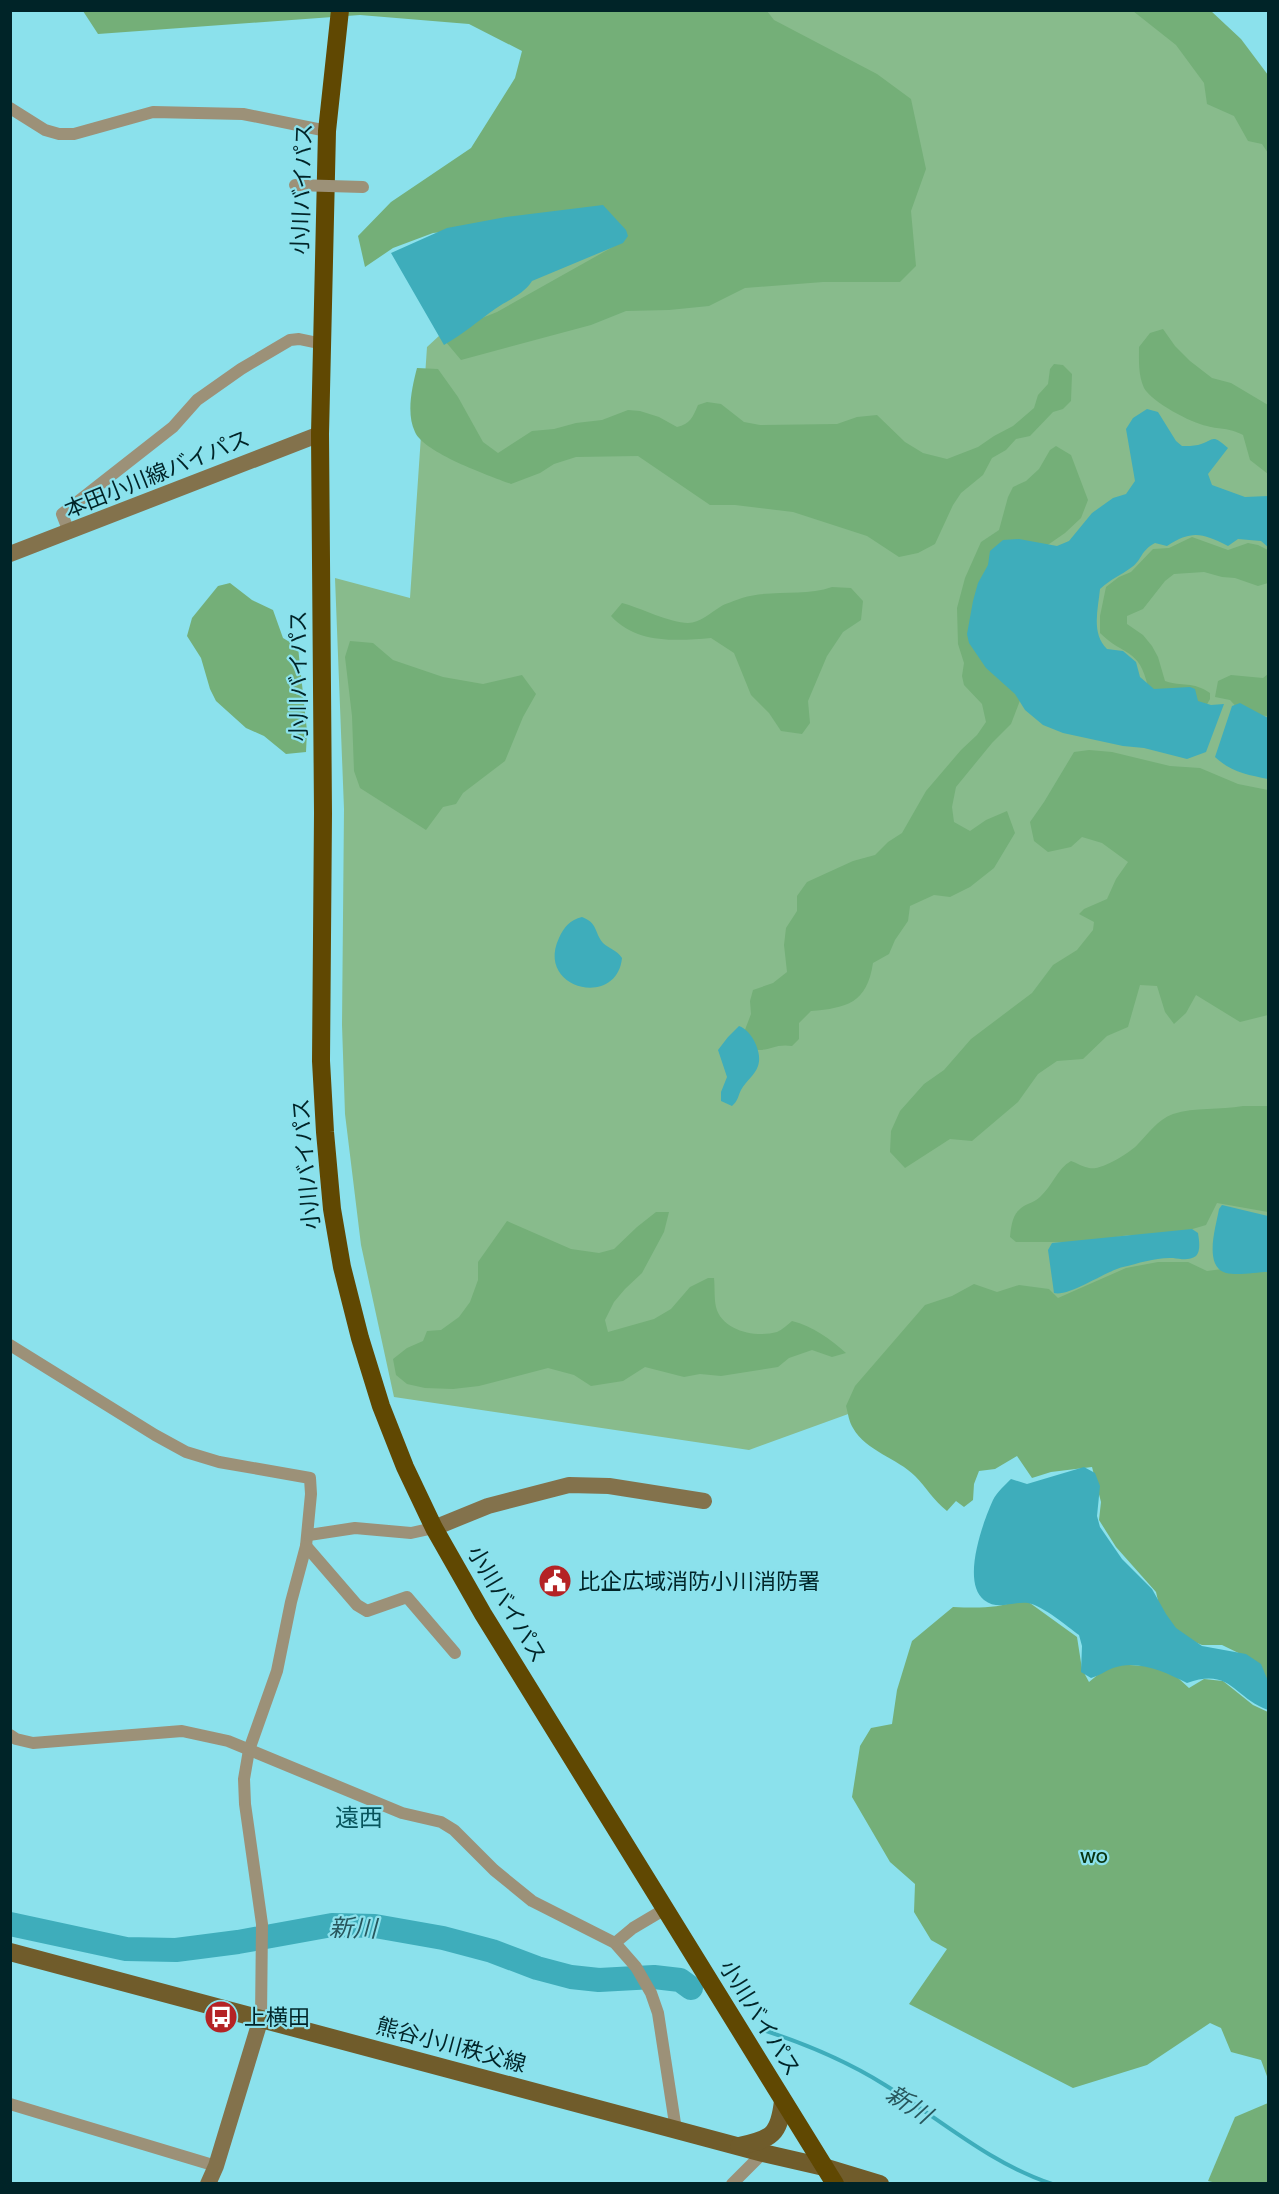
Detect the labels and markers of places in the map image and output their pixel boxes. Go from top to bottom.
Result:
public building icon: 比企広域消防小川消防署 [537,1563,573,1599]
place label: 比企広域消防小川消防署 [578,1568,820,1595]
bus stop icon: 上横田 [203,1999,239,2035]
place label: 上横田 [244,2004,310,2031]

